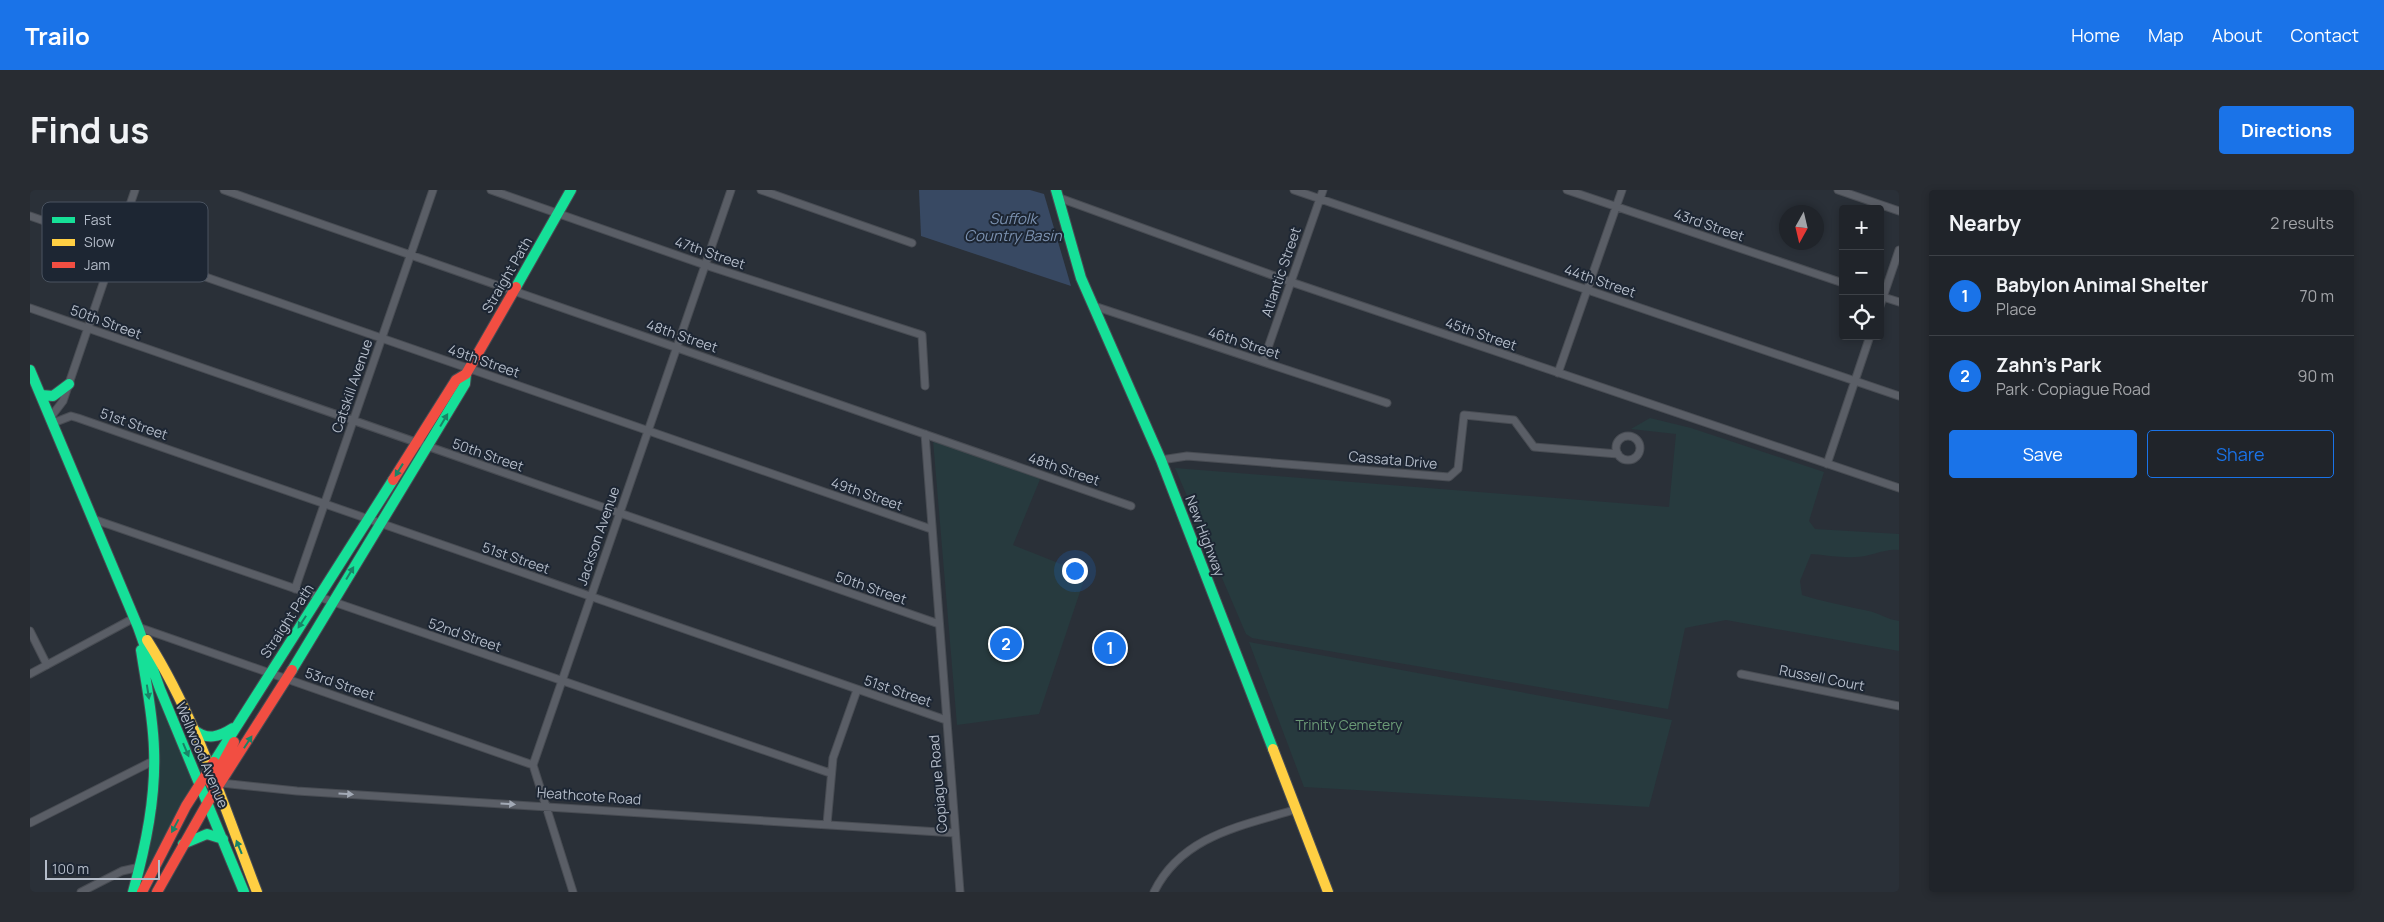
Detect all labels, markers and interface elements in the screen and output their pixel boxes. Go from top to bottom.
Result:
text: Trailo [25,19,90,52]
text: Home [2071,23,2120,47]
text: Map [2148,23,2184,47]
text: About [2212,23,2262,47]
text: Contact [2290,23,2359,47]
text: Find us [30,106,149,154]
button: Directions [2219,106,2354,154]
legend [42,202,208,282]
street label: 43rd Street [1671,204,1747,246]
north arrow [1779,205,1824,250]
map controls [1839,205,1884,340]
button: + [1839,205,1884,250]
water label: Suffolk Country Basin [964,208,1063,246]
text: Nearby [1949,209,2021,237]
text: Fast [84,210,112,229]
text: 2 results [2270,212,2334,234]
street label: Atlantic Street [1256,224,1305,319]
text: Slow [84,232,115,251]
street label: 47th Street [672,232,748,274]
street label: Straight Path [477,233,536,316]
button: − [1839,250,1884,295]
text: Jam [84,255,110,274]
street label: 44th Street [1562,259,1639,302]
text: Babylon Animal Shelter [1996,272,2208,298]
text: 1 [1961,285,1969,307]
text: 70 m [2299,285,2334,307]
button: locate [1839,295,1884,340]
text: Place [1996,298,2036,320]
street label: 50th Street [68,300,145,343]
street label: 45th Street [1443,312,1520,355]
street label: 48th Street [644,314,721,357]
street label: 46th Street [1206,322,1283,363]
street label: Catskill Avenue [327,336,377,435]
street label: 49th Street [446,339,523,382]
text: Zahn's Park [1996,352,2101,378]
text: 2 [1960,365,1970,387]
text: 90 m [2298,365,2334,387]
text: Park · Copiague Road [1996,378,2150,400]
street label: 51st Street [98,403,171,444]
one-way arrow [439,413,448,426]
button: Save [1949,430,2137,478]
button: Share [2147,430,2334,478]
street label: 50th Street [450,433,527,476]
street label: Cassata Drive [1348,446,1438,473]
street label: 48th Street [1026,447,1103,490]
one-way arrow [394,464,404,477]
street label: 49th Street [829,472,906,515]
street label: Jackson Avenue [572,484,623,588]
street label: New Highway [1181,492,1230,580]
street label: 51st Street [480,537,553,578]
your location [1062,558,1088,584]
street label: 50th Street [833,566,910,609]
one-way arrow [346,567,355,580]
street label: Straight Path [255,580,318,662]
street label: 52nd Street [426,613,505,656]
one-way arrow [298,616,307,629]
pin: 2 [990,625,1022,663]
pin: 1 [1094,629,1126,667]
street label: Russell Court [1778,660,1867,695]
street label: 53rd Street [303,663,378,705]
street label: 51st Street [862,670,935,711]
one-way arrow [144,685,152,701]
street label: Wellwood Avenue [172,699,233,811]
park label: Trinity Cemetery [1296,715,1403,734]
street label: Copiague Road [924,734,951,834]
one-way arrow [243,736,252,749]
one-way arrow [182,743,190,757]
street label: Heathcote Road [536,782,642,809]
one-way arrow [338,790,354,798]
one-way arrow [500,800,516,808]
one-way arrow [170,819,179,832]
one-way arrow [234,840,242,854]
scale bar [45,857,160,880]
text: 100 m [52,859,89,878]

